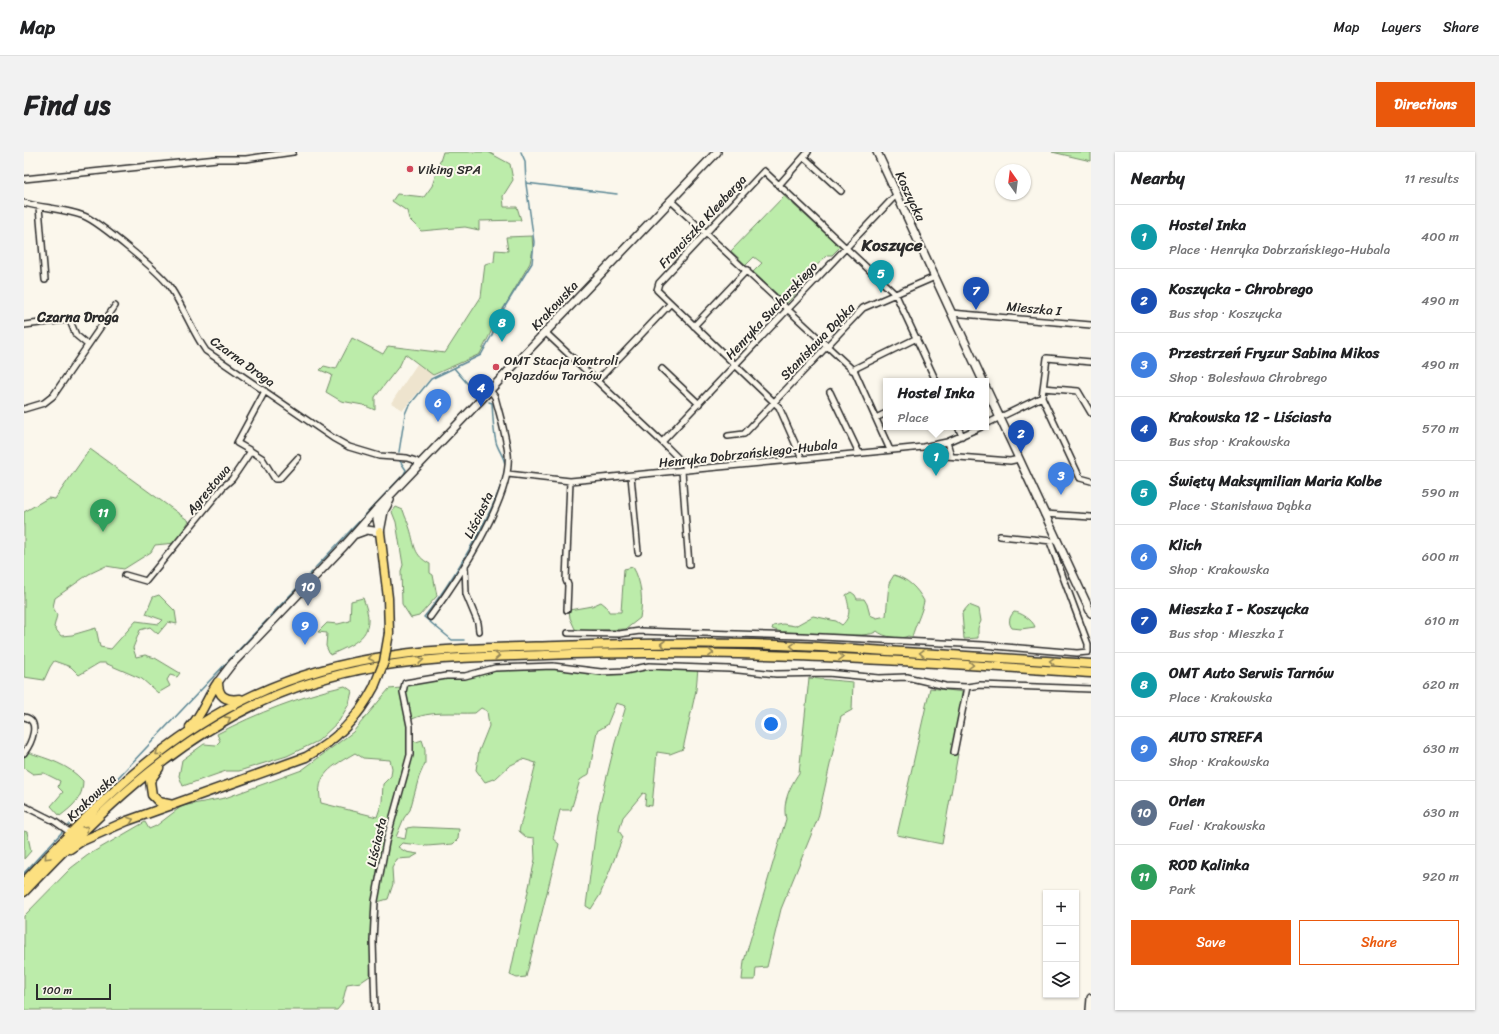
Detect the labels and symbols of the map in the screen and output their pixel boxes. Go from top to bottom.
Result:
place label: Viking SPA [418,158,481,181]
marker: Viking SPA [405,164,415,174]
north arrow [995,164,1031,200]
street label: Koszycka [889,167,932,226]
street label: Franciszka Kleeberga [652,169,753,274]
district label: Koszyce [861,230,923,260]
street label: Henryka Sucharskiego [719,255,824,365]
pin: 5 [868,260,894,293]
street label: Krakowska [525,275,584,336]
pin: 7 [963,277,989,310]
street label: Mieszka I [1006,295,1063,322]
street label: Stanisława Dąbka [774,297,861,386]
district label: Czarna Droga [36,305,119,330]
pin: 8 [489,309,515,342]
street label: Czarna Droga [205,330,280,393]
place label: OMT Stacja Kontroli Pojazdów Tarnów [504,349,619,387]
marker: OMT Stacja Kontroli Pojazdów Tarnów [491,362,501,372]
pin: 4 [468,374,494,407]
pin: 6 [425,389,451,422]
pin: 2 [1008,420,1034,453]
street label: Henryka Dobrzańskiego-Hubala [657,433,839,474]
pin: 1 [923,443,949,476]
street label: Agrestowa [180,458,237,521]
pin: 3 [1048,462,1074,495]
street label: Liściasta [457,487,500,543]
pin: 11 [90,499,116,532]
pin: 10 [295,573,321,606]
pin: 9 [292,612,318,645]
one-way arrow [660,640,666,648]
one-way arrow [790,642,796,650]
one-way arrow [708,648,714,657]
one-way arrow [919,649,925,658]
one-way arrow [494,652,500,661]
one-way arrow [368,653,374,661]
one-way arrow [838,653,844,662]
one-way arrow [418,656,424,665]
one-way arrow [1049,657,1055,666]
one-way arrow [968,661,974,670]
your location [761,714,781,734]
one-way arrow [224,716,231,723]
one-way arrow [155,749,162,756]
street label: Krakowska [61,768,122,827]
street label: Liściasta [360,815,393,869]
one-way arrow [127,816,134,825]
one-way arrow [81,825,89,833]
one-way arrow [44,852,52,860]
scale bar [36,982,111,1001]

